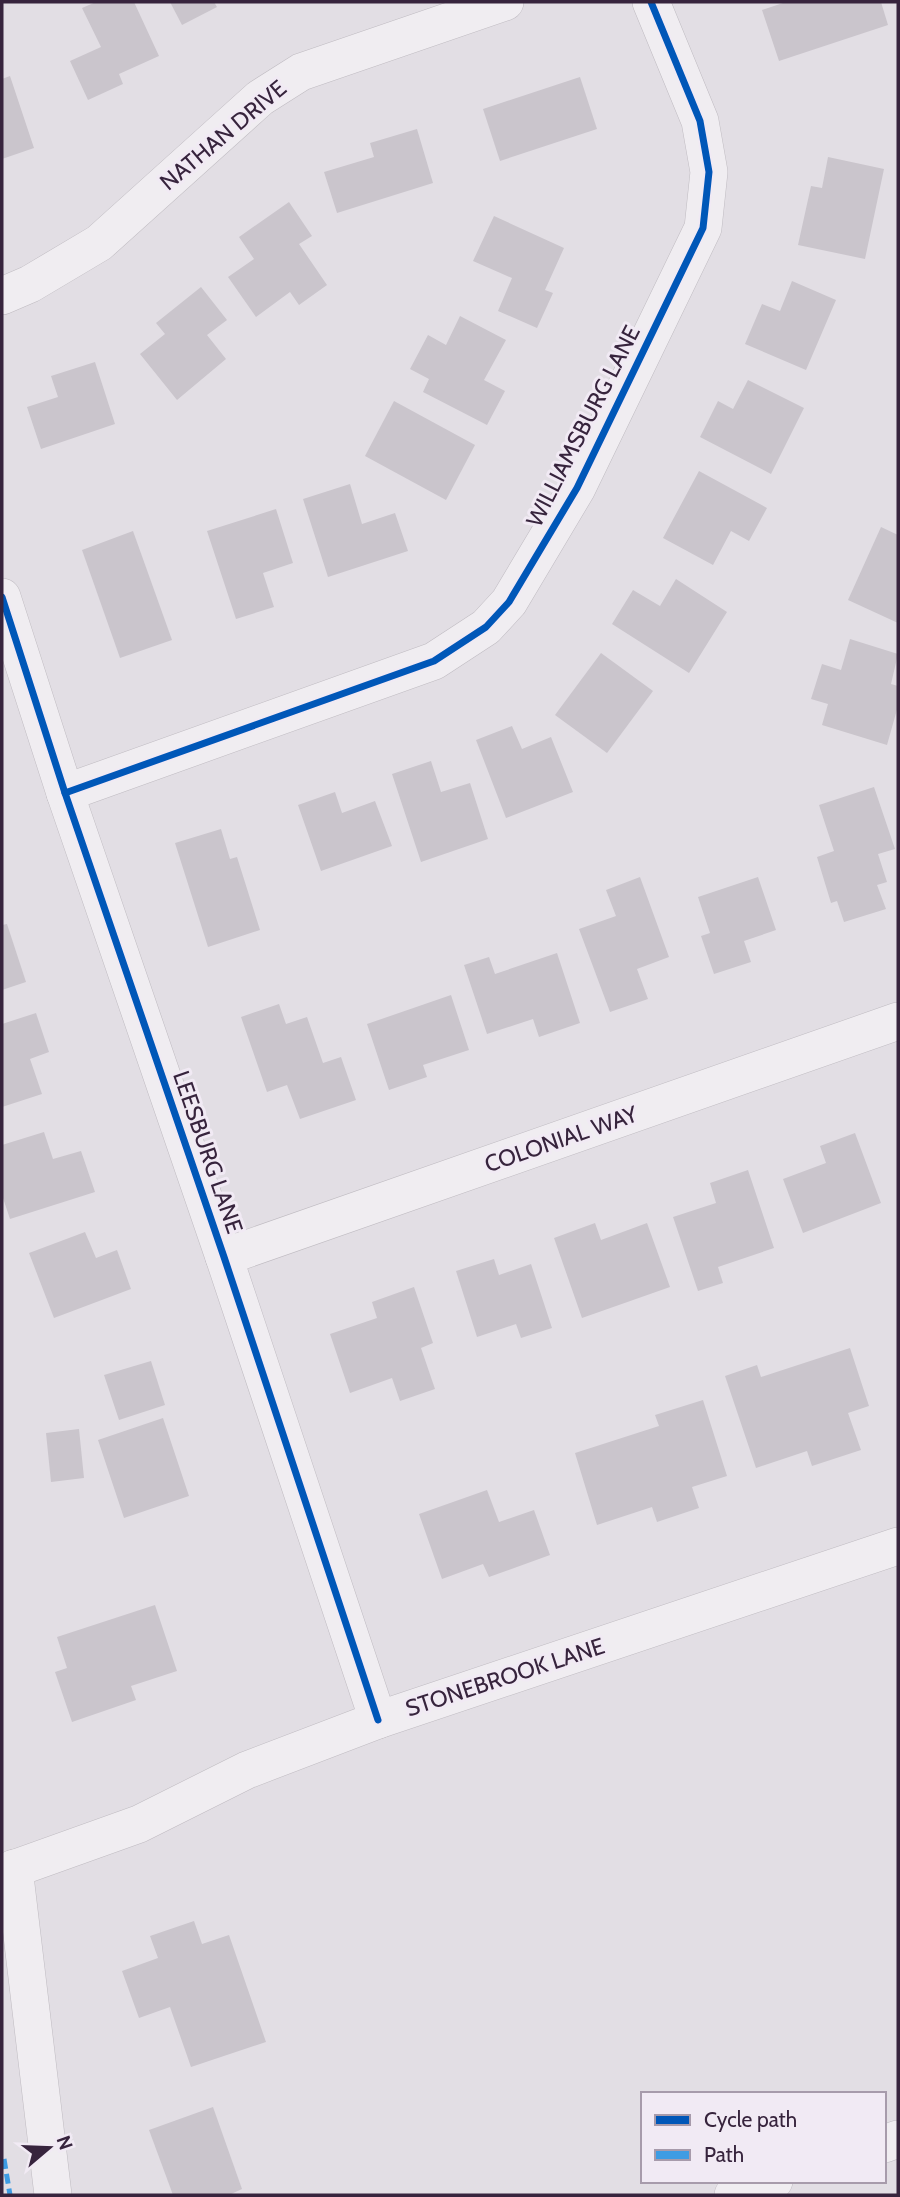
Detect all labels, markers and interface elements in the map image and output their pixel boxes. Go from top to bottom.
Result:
street label: NATHAN DRIVE [154,74,292,196]
street label: WILLIAMSBURG LANE [520,321,646,531]
street label: LEESBURG LANE [167,1067,249,1237]
street label: COLONIAL WAY [481,1099,642,1178]
street label: STONEBROOK LANE [402,1632,608,1722]
legend [641,2092,886,2183]
text: Cycle path [704,2107,797,2132]
north arrow [14,2113,84,2183]
text: N [52,2133,78,2153]
text: Path [704,2142,744,2167]

